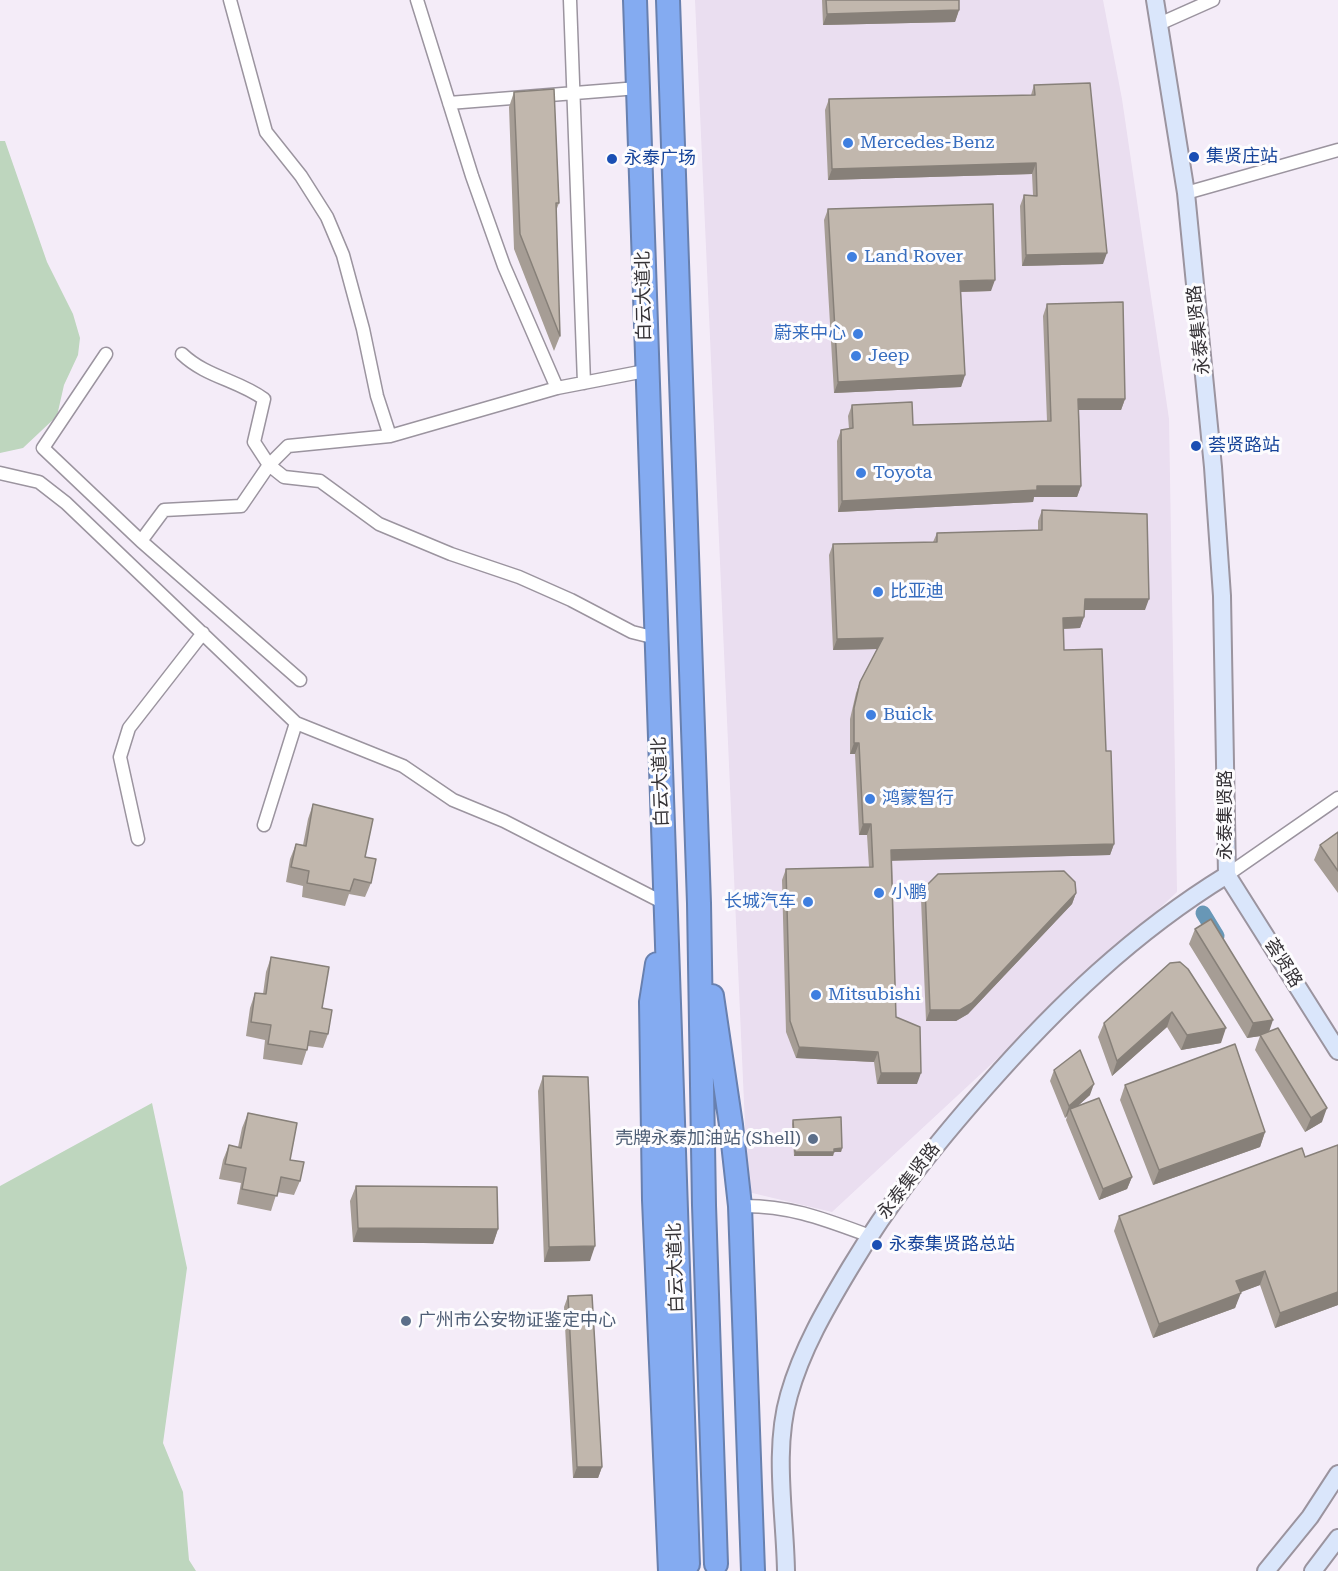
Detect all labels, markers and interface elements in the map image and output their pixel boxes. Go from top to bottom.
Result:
place label: Mercedes-Benz [860,132,994,154]
marker: Mercedes-Benz [841,136,855,150]
place label: 集贤庄站 [1206,146,1278,168]
place label: 永泰广场 [624,148,696,170]
marker: 集贤庄站 [1187,150,1201,164]
marker: 永泰广场 [605,152,619,166]
place label: Land Rover [864,246,963,268]
marker: Land Rover [845,250,859,264]
street label: 白云大道北 [632,251,656,341]
street label: 永泰集贤路 [1184,284,1214,376]
place label: 蔚来中心 [774,323,846,345]
marker: 蔚来中心 [851,327,865,341]
place label: Jeep [868,345,910,367]
marker: Jeep [849,349,863,363]
place label: 荟贤路站 [1208,435,1280,457]
marker: 荟贤路站 [1189,439,1203,453]
place label: Toyota [873,462,932,484]
marker: Toyota [854,466,868,480]
place label: 比亚迪 [890,581,944,603]
marker: 比亚迪 [871,585,885,599]
place label: Buick [883,704,933,726]
marker: Buick [864,708,878,722]
street label: 白云大道北 [649,737,673,827]
street label: 永泰集贤路 [1215,770,1237,860]
place label: 鸿蒙智行 [882,788,954,810]
marker: 鸿蒙智行 [863,792,877,806]
place label: 小鹏 [891,882,927,904]
marker: 小鹏 [872,886,886,900]
place label: 长城汽车 [724,891,796,913]
marker: 长城汽车 [801,895,815,909]
street label: 荟贤路 [1260,934,1306,992]
place label: Mitsubishi [828,984,921,1006]
marker: Mitsubishi [809,988,823,1002]
place label: 壳牌永泰加油站 (Shell) [615,1128,801,1150]
marker: 壳牌永泰加油站 (Shell) [806,1132,820,1146]
street label: 永泰集贤路 [873,1139,945,1223]
street label: 白云大道北 [664,1223,688,1313]
place label: 永泰集贤路总站 [889,1234,1015,1256]
marker: 永泰集贤路总站 [870,1238,884,1252]
place label: 广州市公安物证鉴定中心 [418,1310,616,1332]
marker: 广州市公安物证鉴定中心 [399,1314,413,1328]

